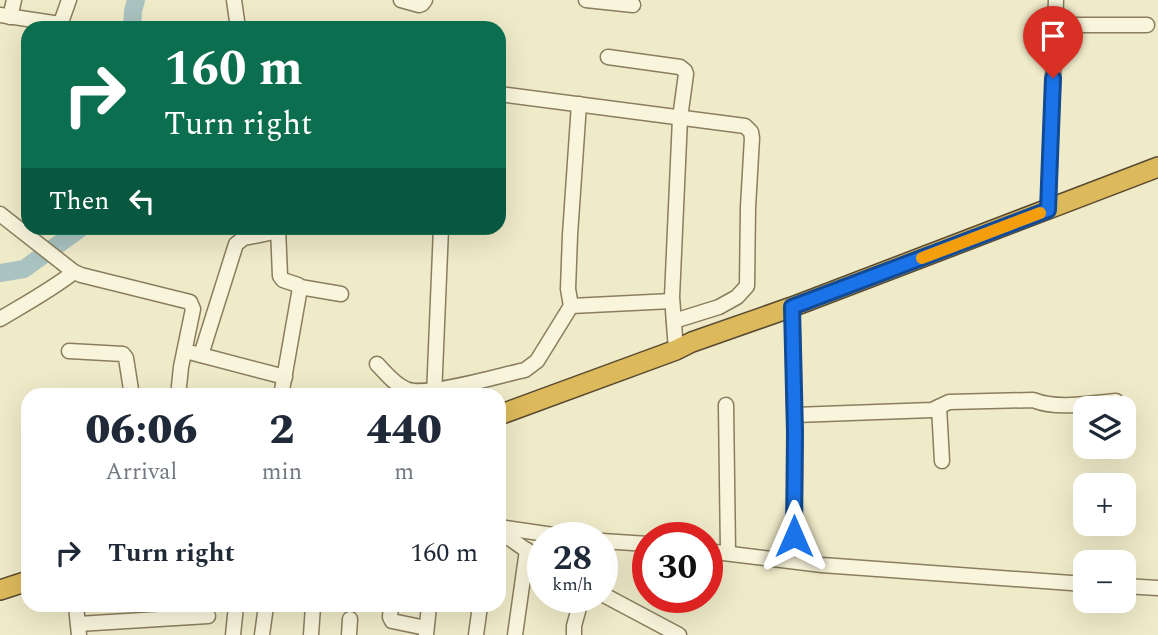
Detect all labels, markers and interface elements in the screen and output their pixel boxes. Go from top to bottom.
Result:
pin [1023,6,1083,78]
icon: arrive [1034,17,1072,55]
text: 160 m [164,32,303,107]
icon: right [49,49,140,140]
text: Turn right [164,100,312,149]
text: Then [49,181,109,221]
icon: left [123,182,161,220]
map controls [1073,396,1136,613]
button: layers [1073,396,1136,459]
text: 06:06 [85,399,198,462]
text: 2 [269,399,295,462]
text: 440 [366,399,442,462]
text: Arrival [106,455,177,490]
text: min [262,455,302,490]
text: m [394,455,414,490]
button: + [1073,473,1136,536]
position arrow [757,499,831,573]
speed limit sign: 30 [632,522,723,613]
text: 28 [553,532,592,585]
text: Turn right [108,533,235,573]
text: 160 m [410,533,478,573]
icon: right [49,534,87,572]
button: − [1073,550,1136,613]
text: km/h [552,571,593,598]

